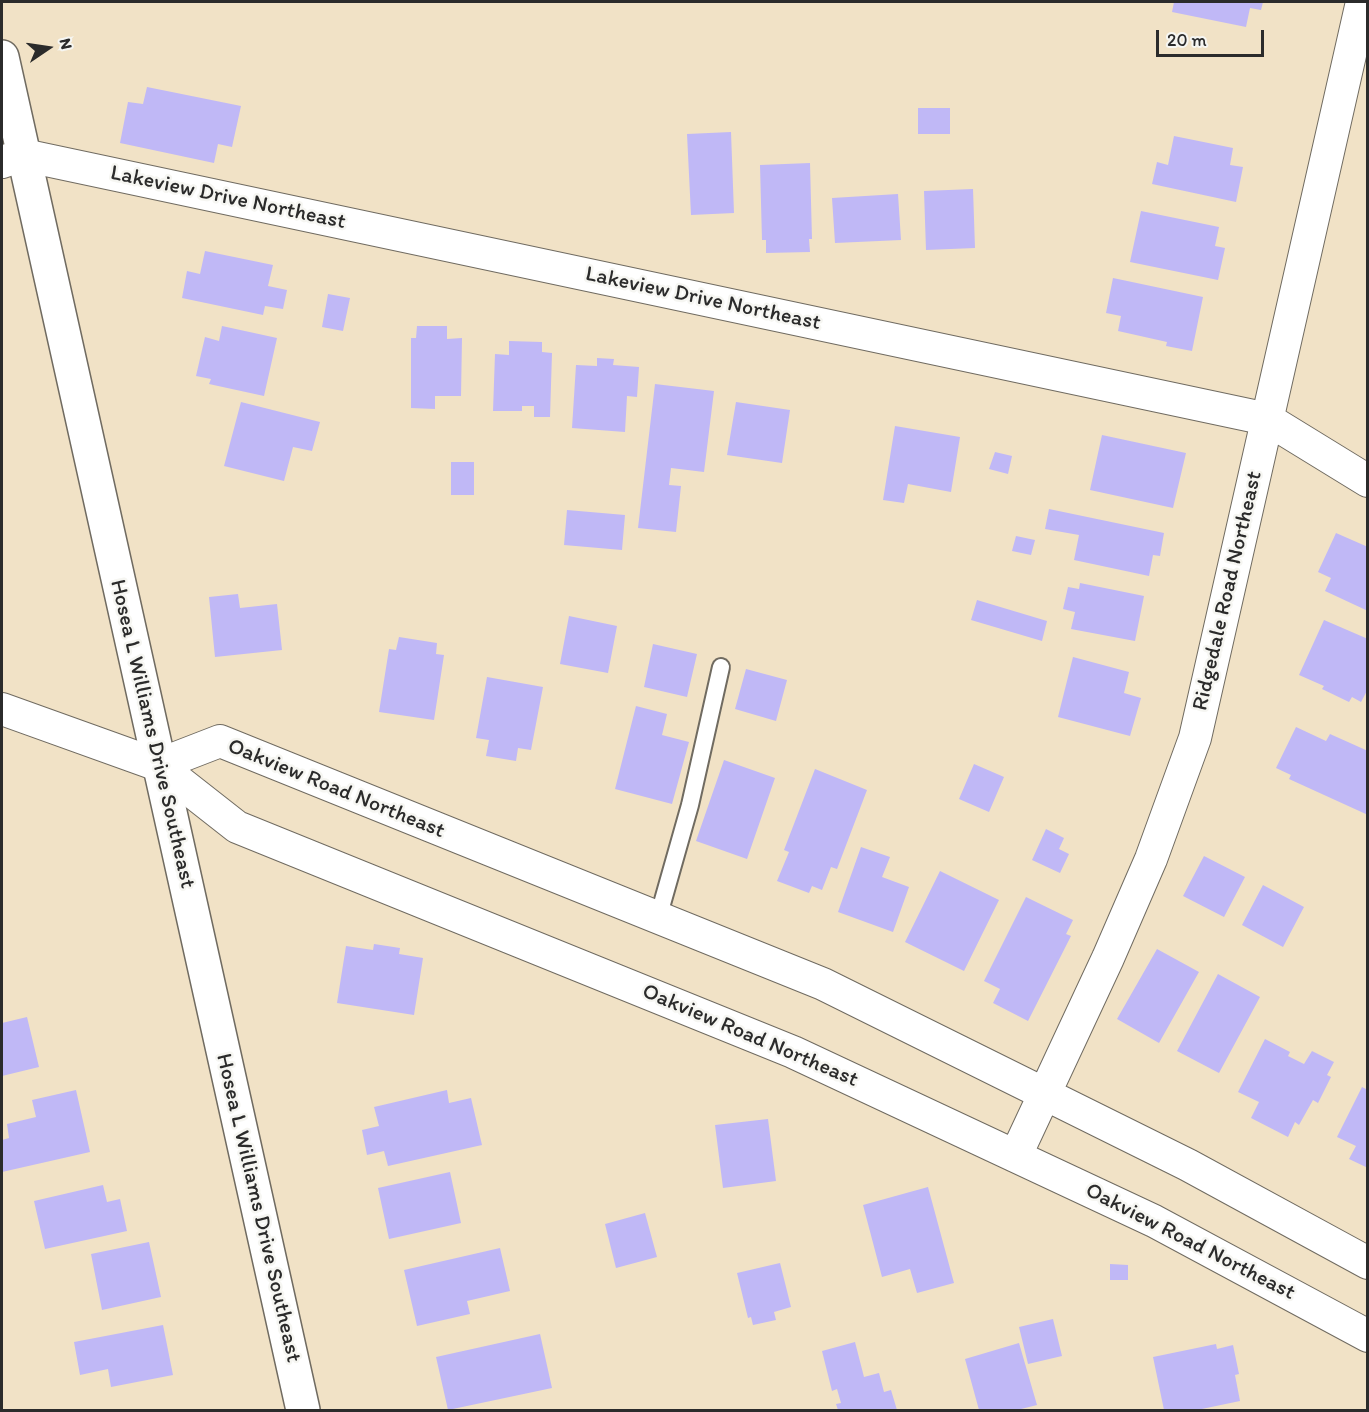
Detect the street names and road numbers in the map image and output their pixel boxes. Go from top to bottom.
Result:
street label: Lakeview Drive Northeast [108,160,348,236]
street label: Lakeview Drive Northeast [583,261,823,337]
street label: Ridgedale Road Northeast [1188,469,1268,713]
street label: Hosea L Williams Drive Southeast [104,577,200,891]
street label: Oakview Road Northeast [224,733,448,845]
street label: Oakview Road Northeast [638,979,862,1093]
street label: Hosea L Williams Drive Southeast [210,1051,306,1365]
street label: Oakview Road Northeast [1081,1178,1299,1306]

